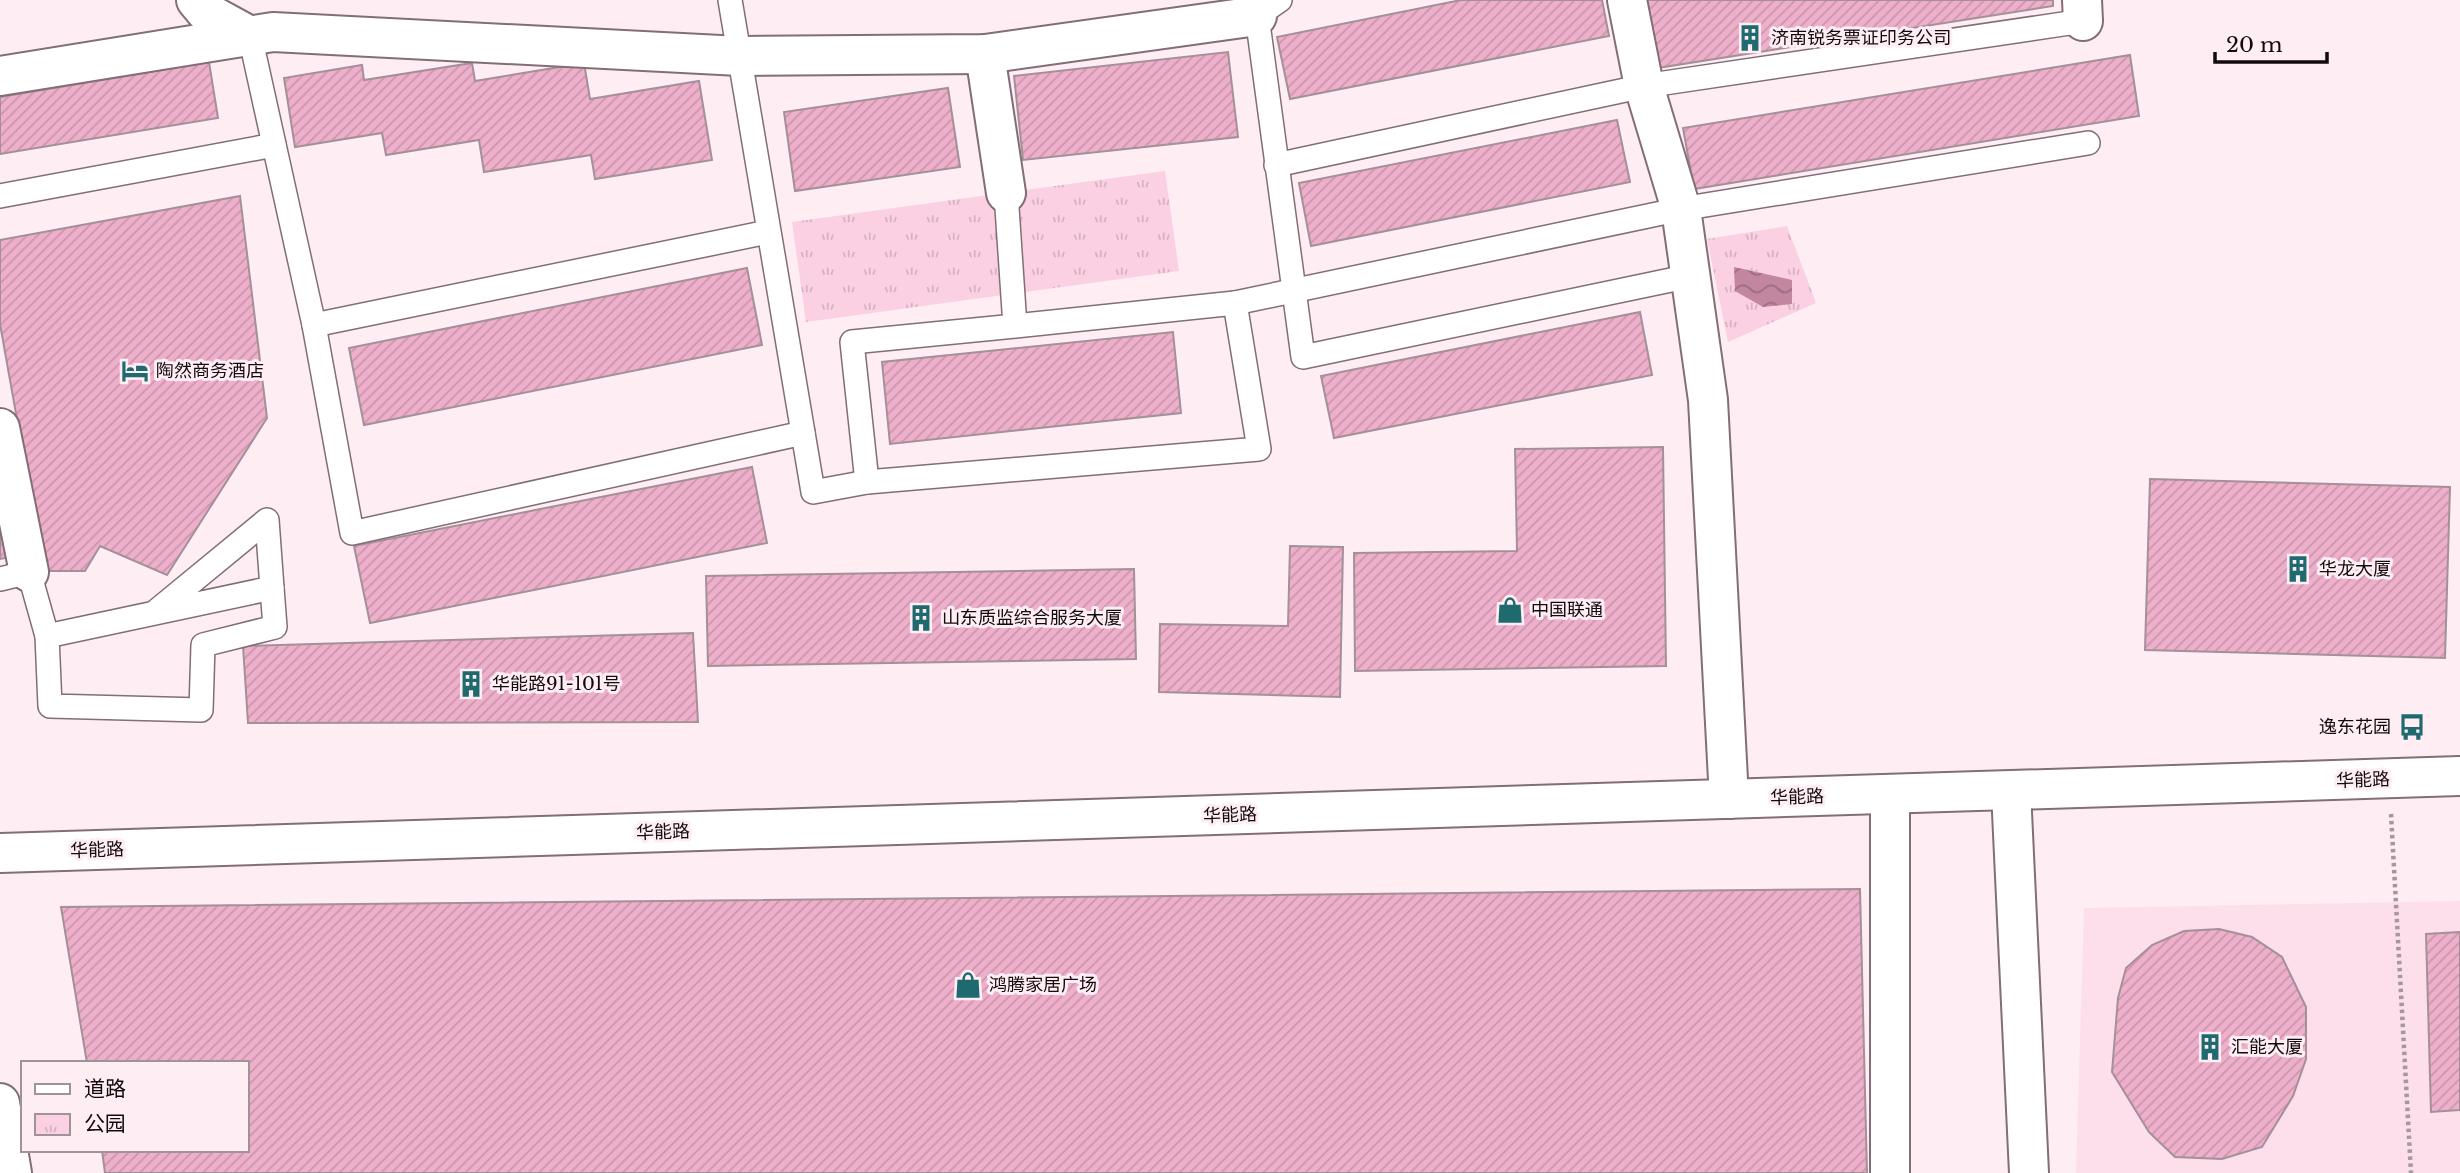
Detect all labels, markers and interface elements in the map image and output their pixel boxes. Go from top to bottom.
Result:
scale bar [2215,21,2327,65]
building icon: 济南锐务票证印务公司 [1735,23,1765,53]
place label: 济南锐务票证印务公司 [1771,27,1951,49]
text: 20 m [2226,32,2283,58]
hotel icon: 陶然商务酒店 [120,356,150,386]
place label: 陶然商务酒店 [156,360,264,382]
building icon: 华龙大厦 [2283,554,2313,584]
place label: 华龙大厦 [2319,558,2391,580]
shop icon: 中国联通 [1495,595,1525,625]
place label: 中国联通 [1531,599,1603,621]
building icon: 山东质监综合服务大厦 [906,603,936,633]
place label: 山东质监综合服务大厦 [942,607,1122,629]
building icon: 华能路91-101号 [456,669,486,699]
place label: 华能路91-101号 [492,673,621,695]
bus stop icon: 逸东花园 [2397,712,2427,742]
place label: 逸东花园 [2319,716,2391,738]
street label: 华能路 [2336,768,2390,792]
street label: 华能路 [1770,785,1824,809]
street label: 华能路 [1203,803,1257,827]
street label: 华能路 [636,820,690,844]
street label: 华能路 [70,838,124,862]
shop icon: 鸿腾家居广场 [953,970,983,1000]
place label: 鸿腾家居广场 [989,974,1097,996]
building icon: 汇能大厦 [2195,1032,2225,1062]
place label: 汇能大厦 [2231,1036,2303,1058]
legend [21,1061,248,1152]
text: 道路 [84,1076,126,1102]
text: 公园 [84,1111,126,1137]

